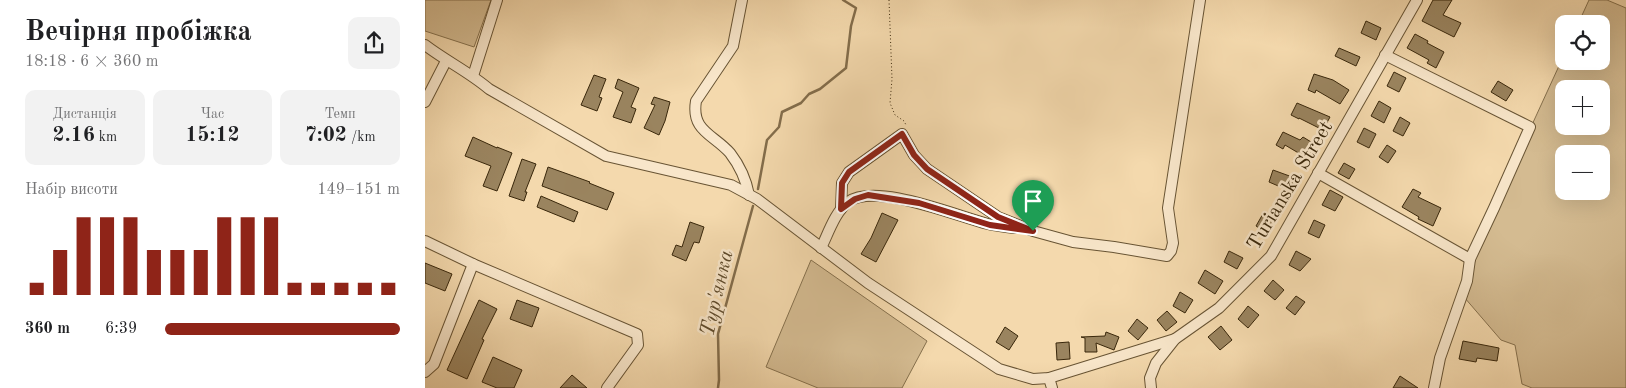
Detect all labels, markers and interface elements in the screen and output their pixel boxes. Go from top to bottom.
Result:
map controls [1555,15,1610,200]
button: locate [1555,15,1610,70]
button: share [348,17,400,69]
text: Вечірня пробіжка [25,19,252,47]
text: 18:18 · 6 × 360 m [25,54,158,70]
button: + [1555,80,1610,135]
text: Дистанція [53,107,117,121]
text: Час [201,107,224,121]
text: Темп [325,107,356,121]
street label: Turianska Street [1244,118,1337,254]
text: 2.16 [52,125,95,146]
text: 15:12 [185,125,240,146]
text: 7:02 [305,125,347,146]
text: km [95,130,117,144]
text: /km [347,130,376,144]
button: − [1555,145,1610,200]
pin [1012,180,1054,231]
text: Набір висоти [25,182,118,198]
text: 149–151 m [317,182,400,198]
icon: arrive [1019,187,1047,215]
water label: Тур'янка [697,248,738,338]
text: 360 m [25,321,70,337]
text: 6:39 [105,321,137,337]

